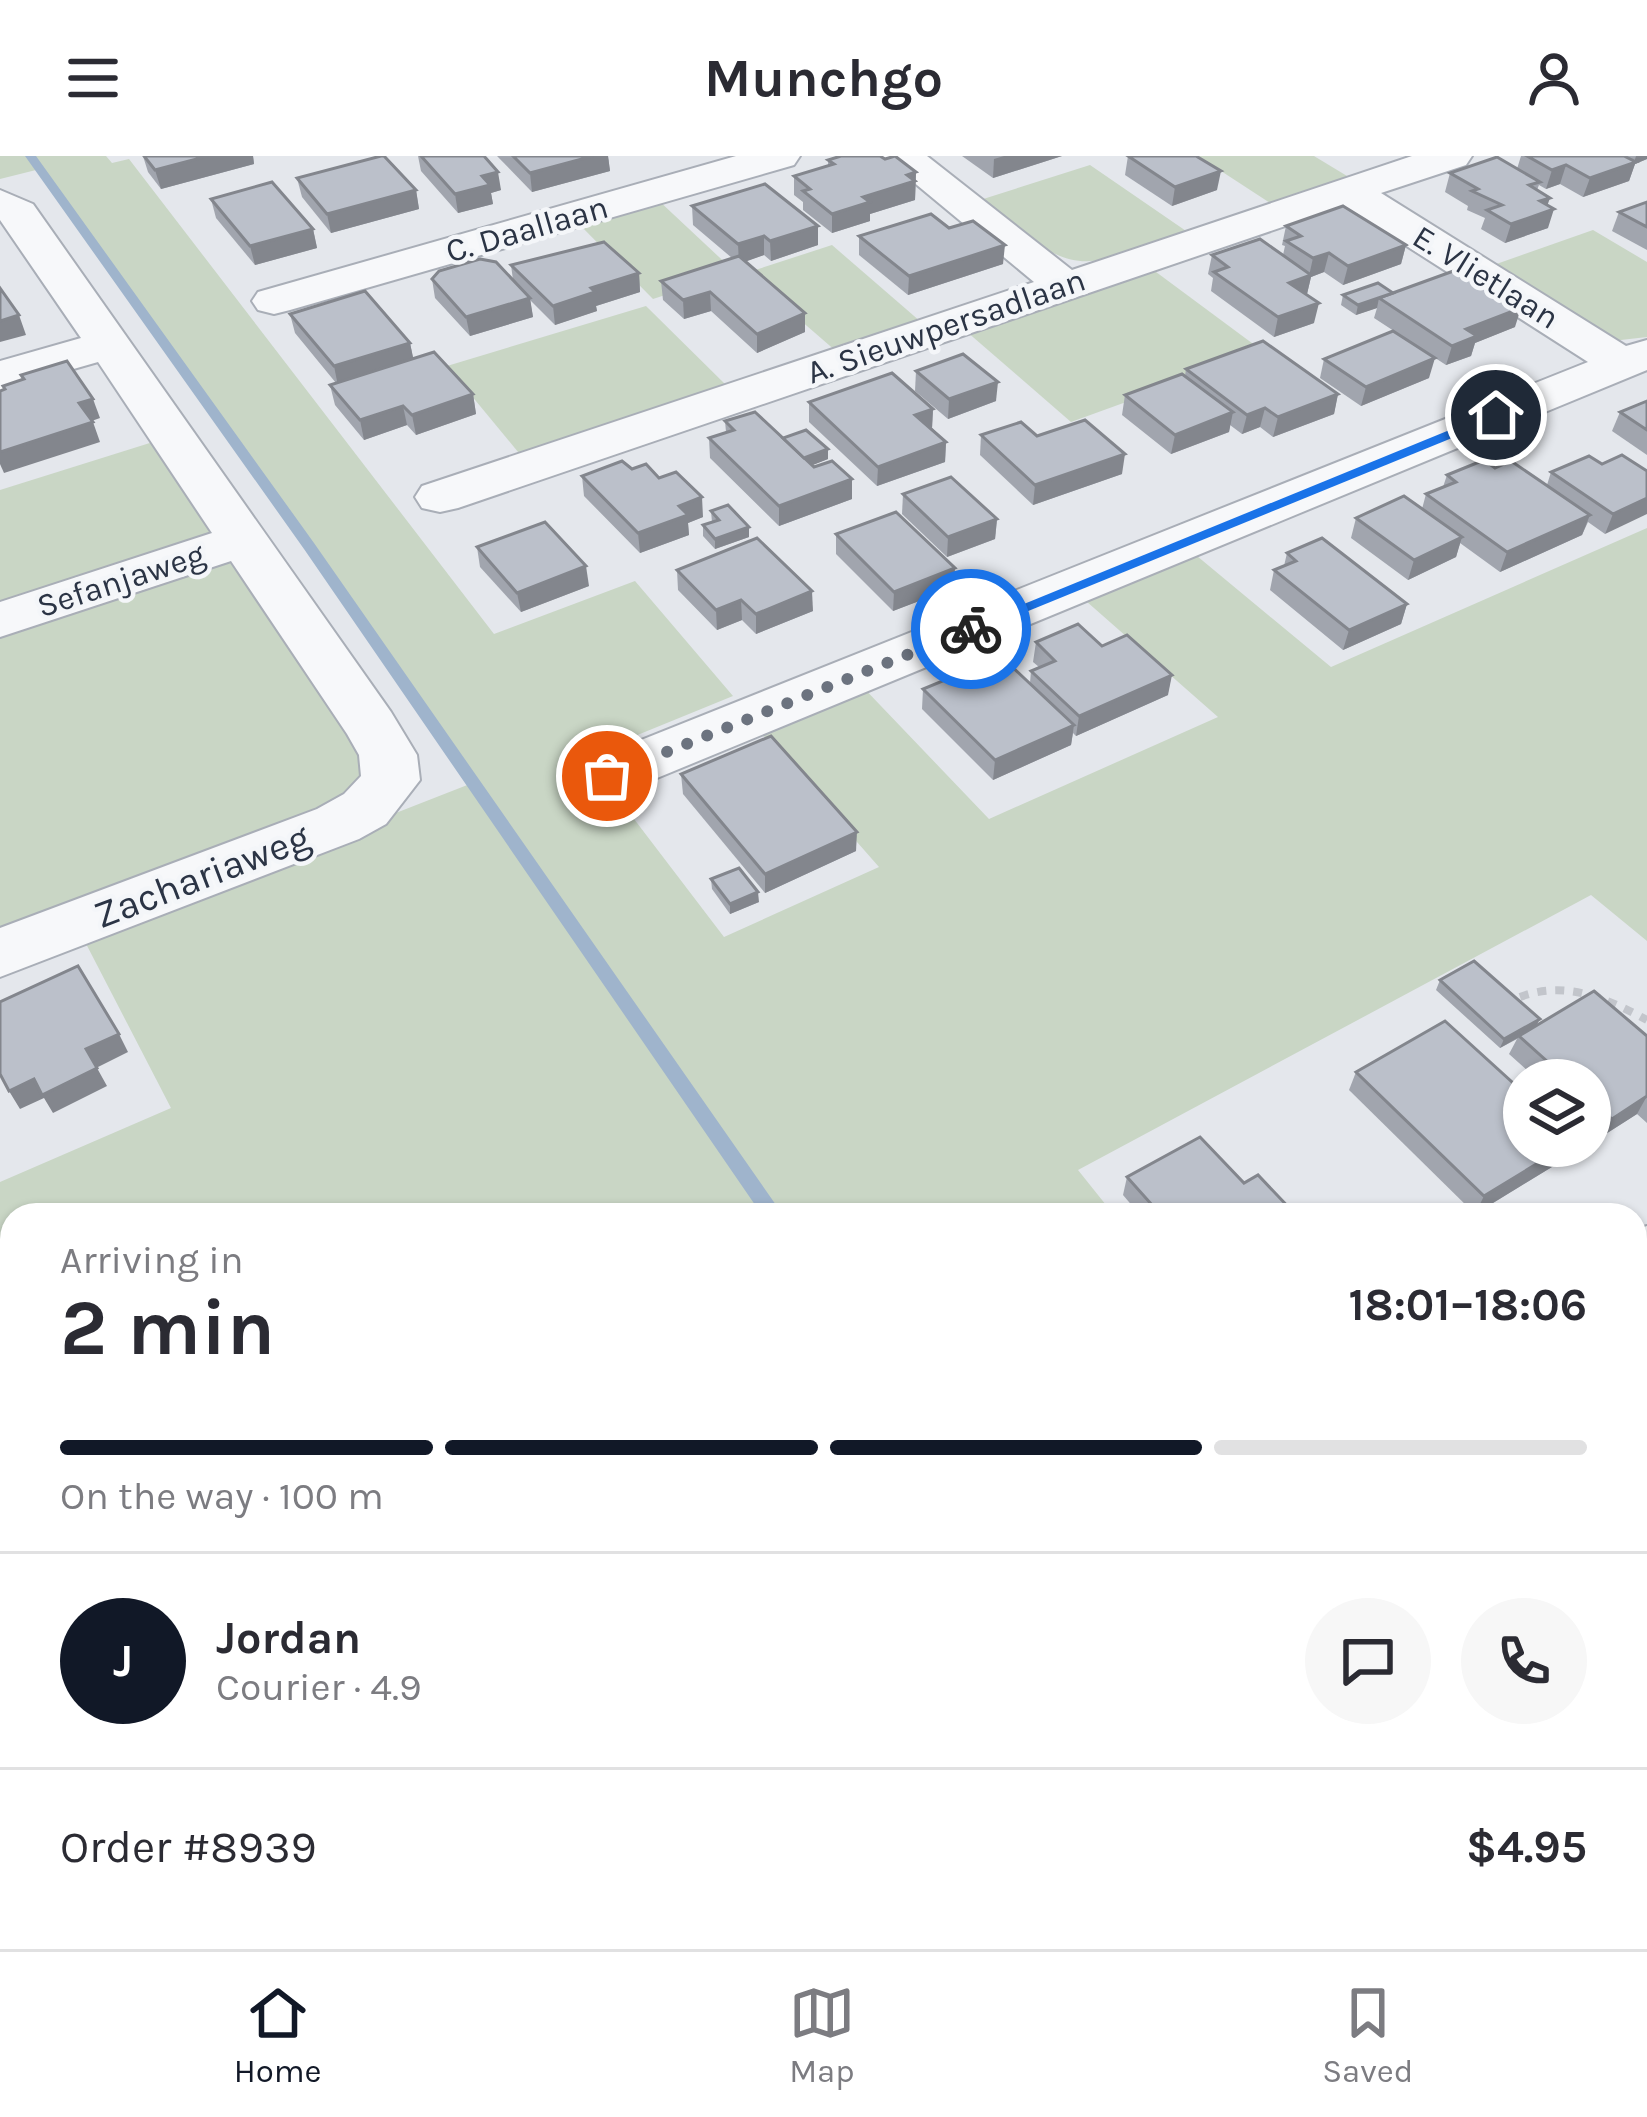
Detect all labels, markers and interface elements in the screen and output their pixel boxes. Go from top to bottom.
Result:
icon: menu [60,45,126,111]
icon: person [1521,45,1587,111]
text: Munchgo [704,46,943,110]
street label: C. Daallaan [442,188,612,270]
street label: E. Vlietlaan [1406,217,1566,337]
street label: A. Sieuwpersadlaan [802,260,1090,392]
pin [1445,364,1547,466]
icon: home [1463,382,1529,448]
street label: Sefanjaweg [32,535,210,625]
courier [911,569,1031,689]
icon: bike [938,596,1004,662]
pin [556,725,658,827]
icon: bag [574,743,640,809]
street label: Zachariaweg [88,814,316,938]
map controls [1503,1059,1611,1167]
button: layers [1503,1059,1611,1167]
text: Arriving in [60,1237,243,1283]
text: 18:01–18:06 [1349,1279,1587,1331]
text: 2 min [60,1282,275,1374]
text: On the way · 100 m [60,1473,384,1519]
button: chat [1305,1598,1431,1724]
button: phone [1461,1598,1587,1724]
text: Jordan [216,1612,361,1664]
text: J [113,1635,133,1687]
text: Courier · 4.9 [216,1664,422,1710]
text: Order #8939 [60,1821,317,1873]
text: $4.95 [1466,1821,1587,1873]
tab: Home [234,1980,322,2090]
tab: Map [789,1980,855,2090]
tab: Saved [1322,1980,1413,2090]

